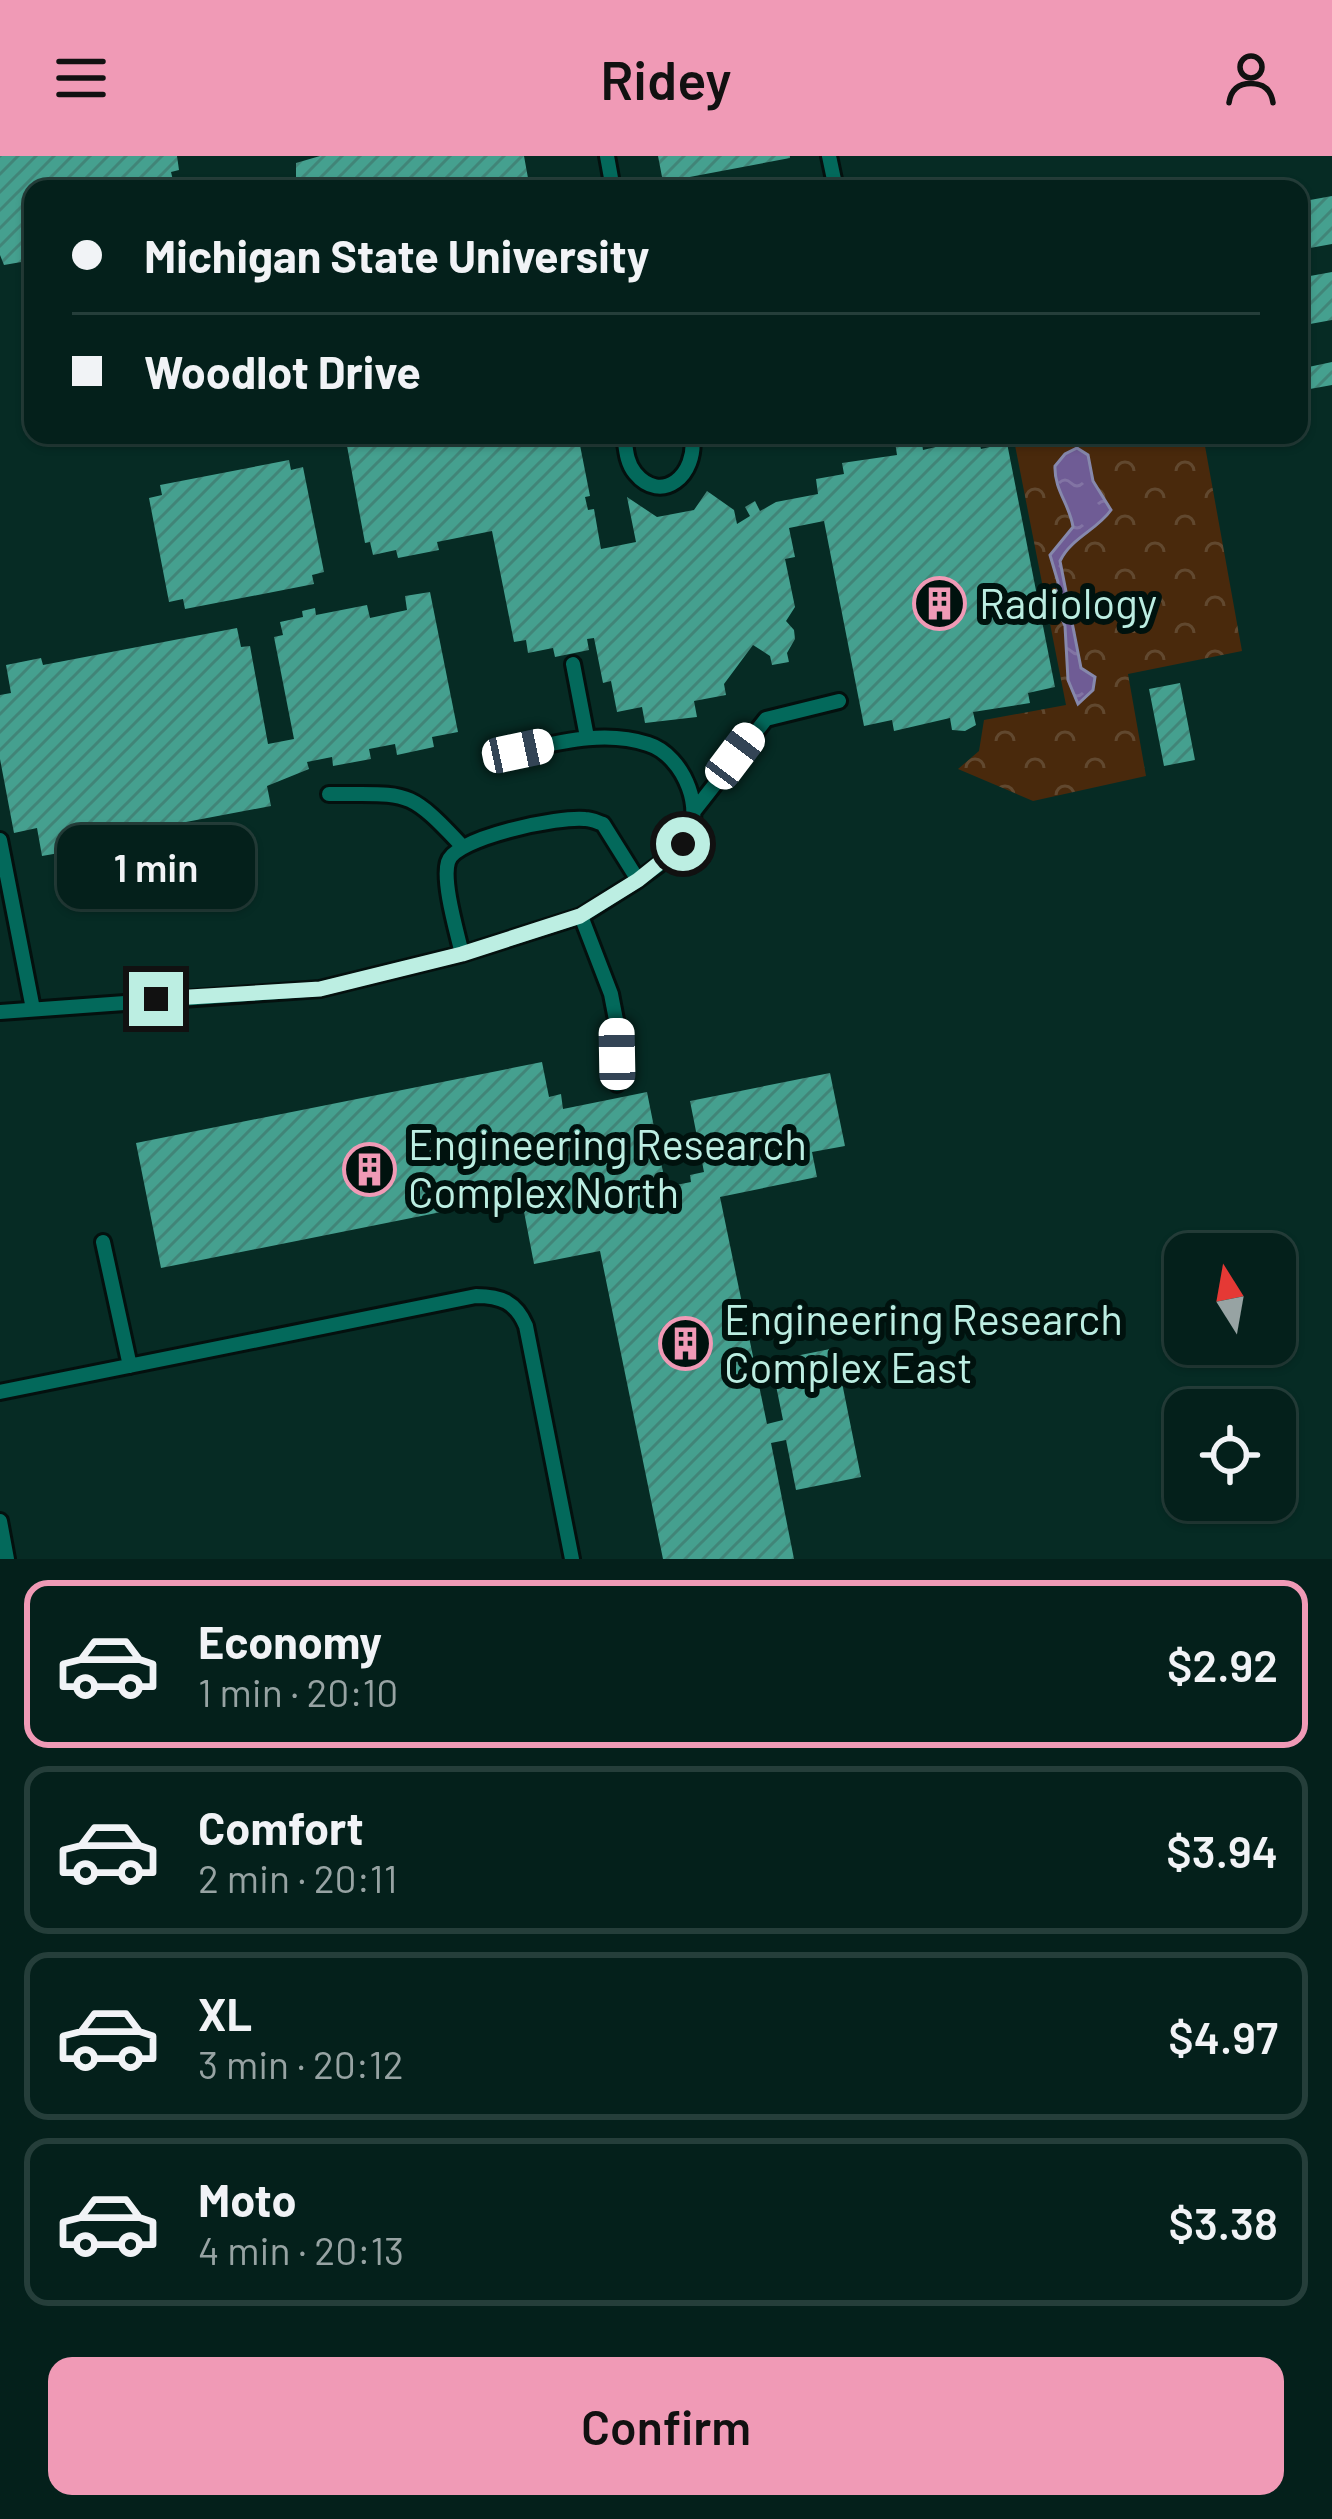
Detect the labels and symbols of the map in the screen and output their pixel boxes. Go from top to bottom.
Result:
building icon: Radiology [912,576,968,632]
place label: Radiology [979,577,1157,628]
car [699,716,771,796]
car [479,726,557,776]
route start [656,817,710,871]
callout: 1 min [57,825,255,909]
route end [129,972,183,1026]
car [598,1018,636,1090]
place label: Engineering Research Complex North [408,1118,807,1217]
building icon: Engineering Research Complex North [341,1141,397,1197]
north arrow [1164,1233,1296,1365]
place label: Engineering Research Complex East [724,1293,1123,1392]
building icon: Engineering Research Complex East [657,1316,713,1372]

